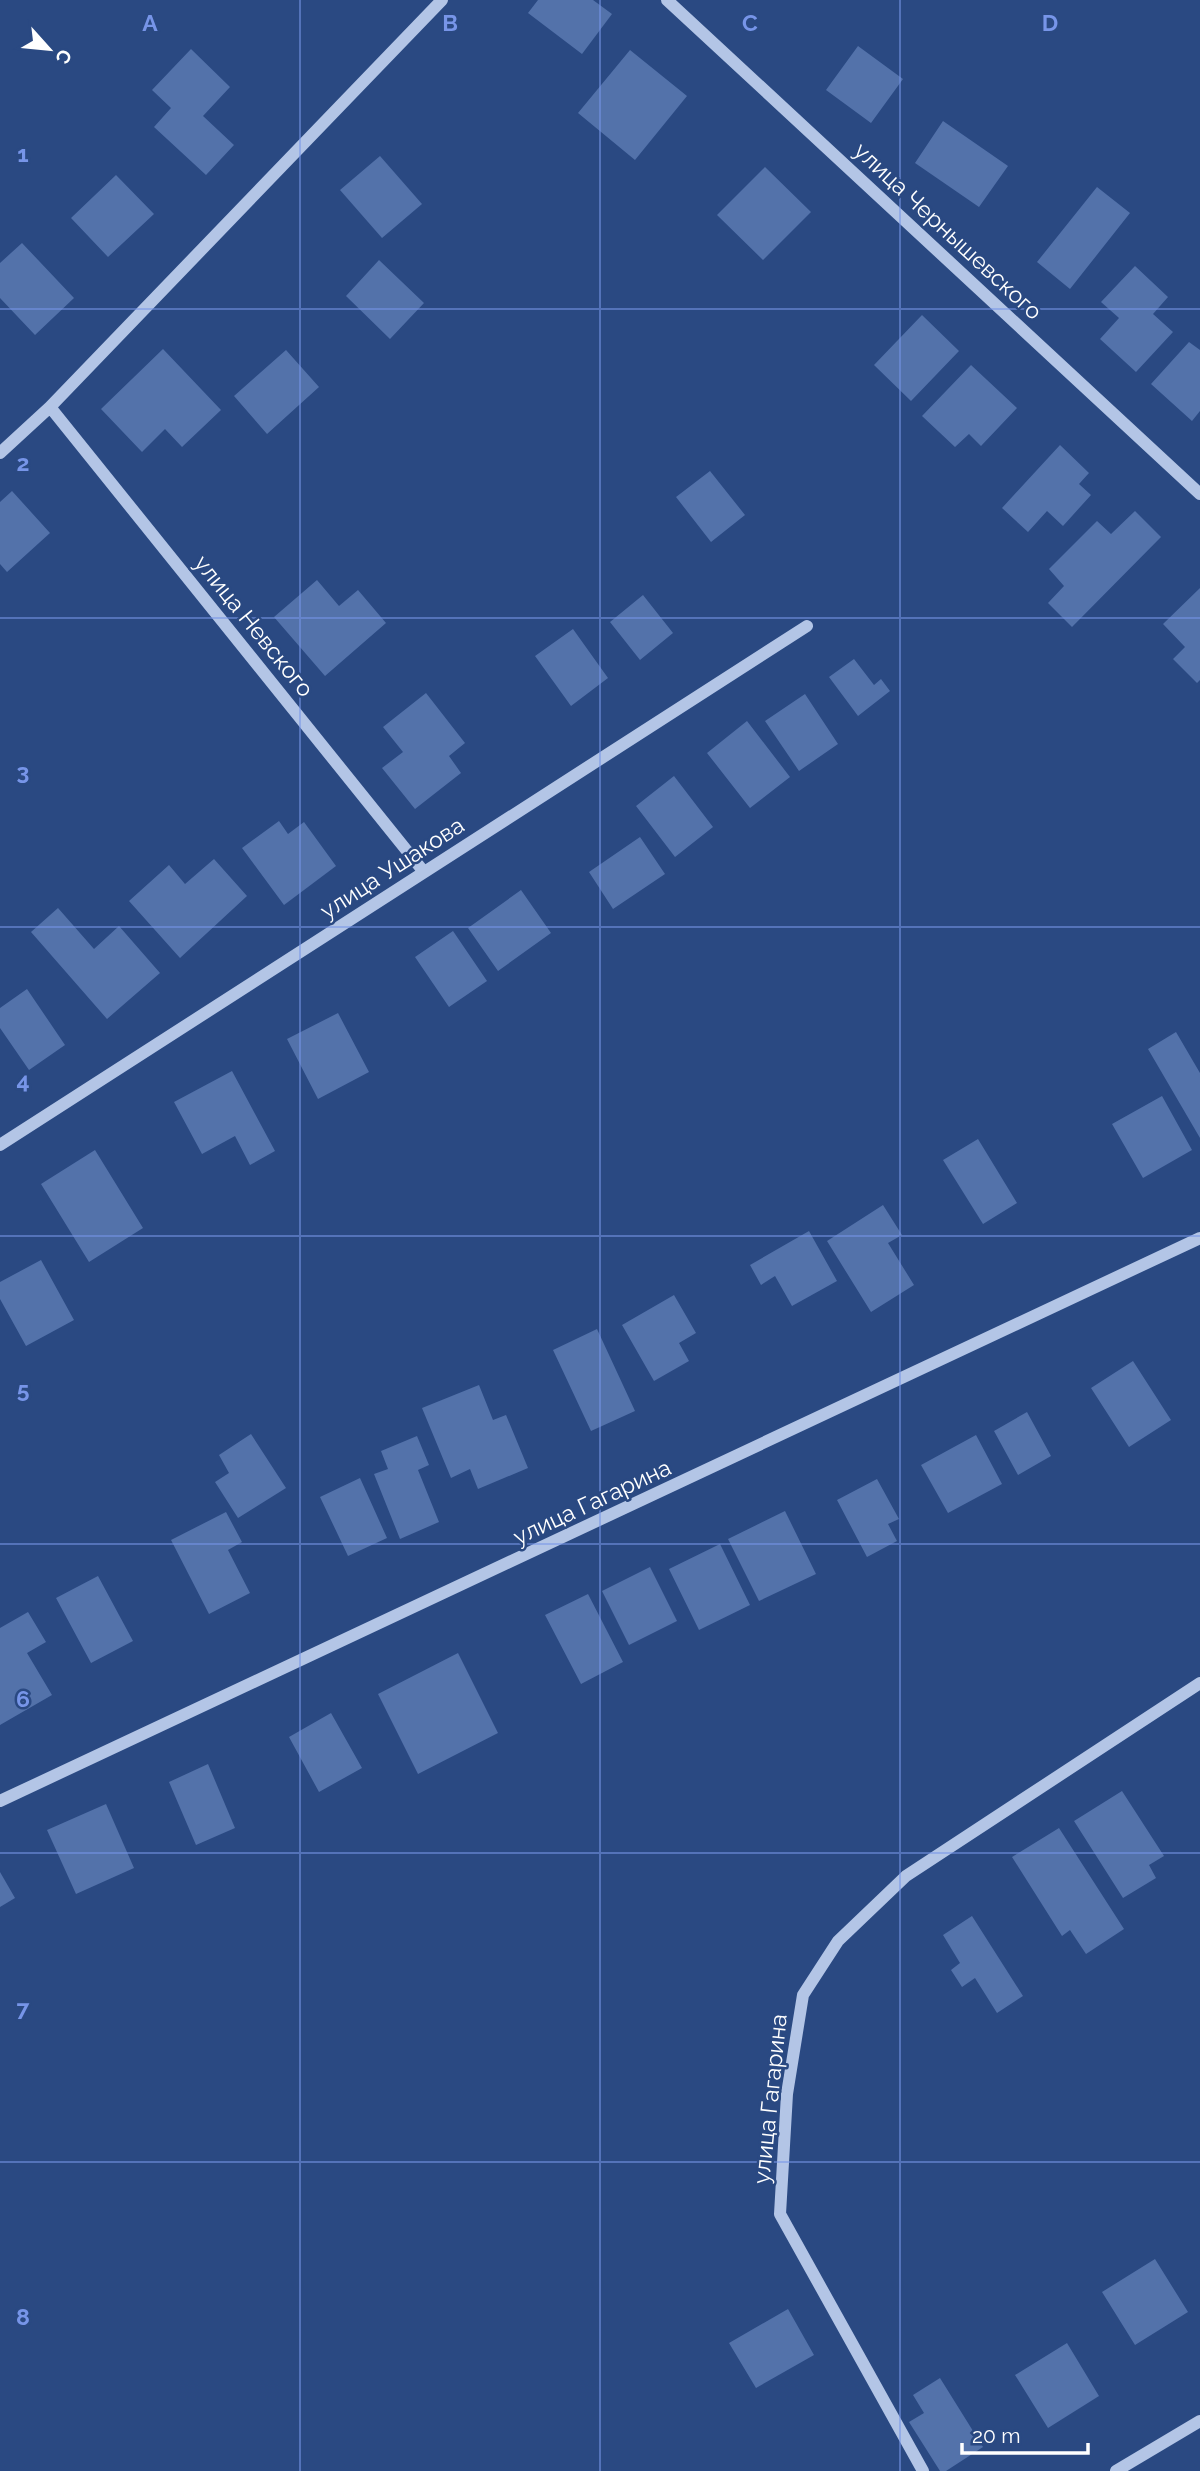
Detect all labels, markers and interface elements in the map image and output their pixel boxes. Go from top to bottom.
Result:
text: A [142,9,158,36]
text: B [442,9,458,36]
text: C [742,9,758,36]
text: D [1042,9,1058,36]
north arrow [14,14,84,84]
text: С [51,46,77,68]
street label: улица Чернышевского [849,136,1048,325]
text: 1 [17,140,29,167]
text: 2 [17,449,29,476]
street label: улица Невского [189,550,320,702]
text: 3 [17,758,29,785]
street label: улица Ушакова [315,811,469,924]
text: 4 [16,1067,30,1094]
text: 5 [17,1376,30,1403]
street label: улица Гагарина [509,1453,675,1550]
text: 6 [16,1685,30,1712]
text: 7 [17,1994,30,2021]
street label: улица Гагарина [747,2013,792,2185]
text: 8 [16,2303,30,2330]
scale bar [962,2412,1088,2456]
text: 20 m [972,2423,1020,2448]

